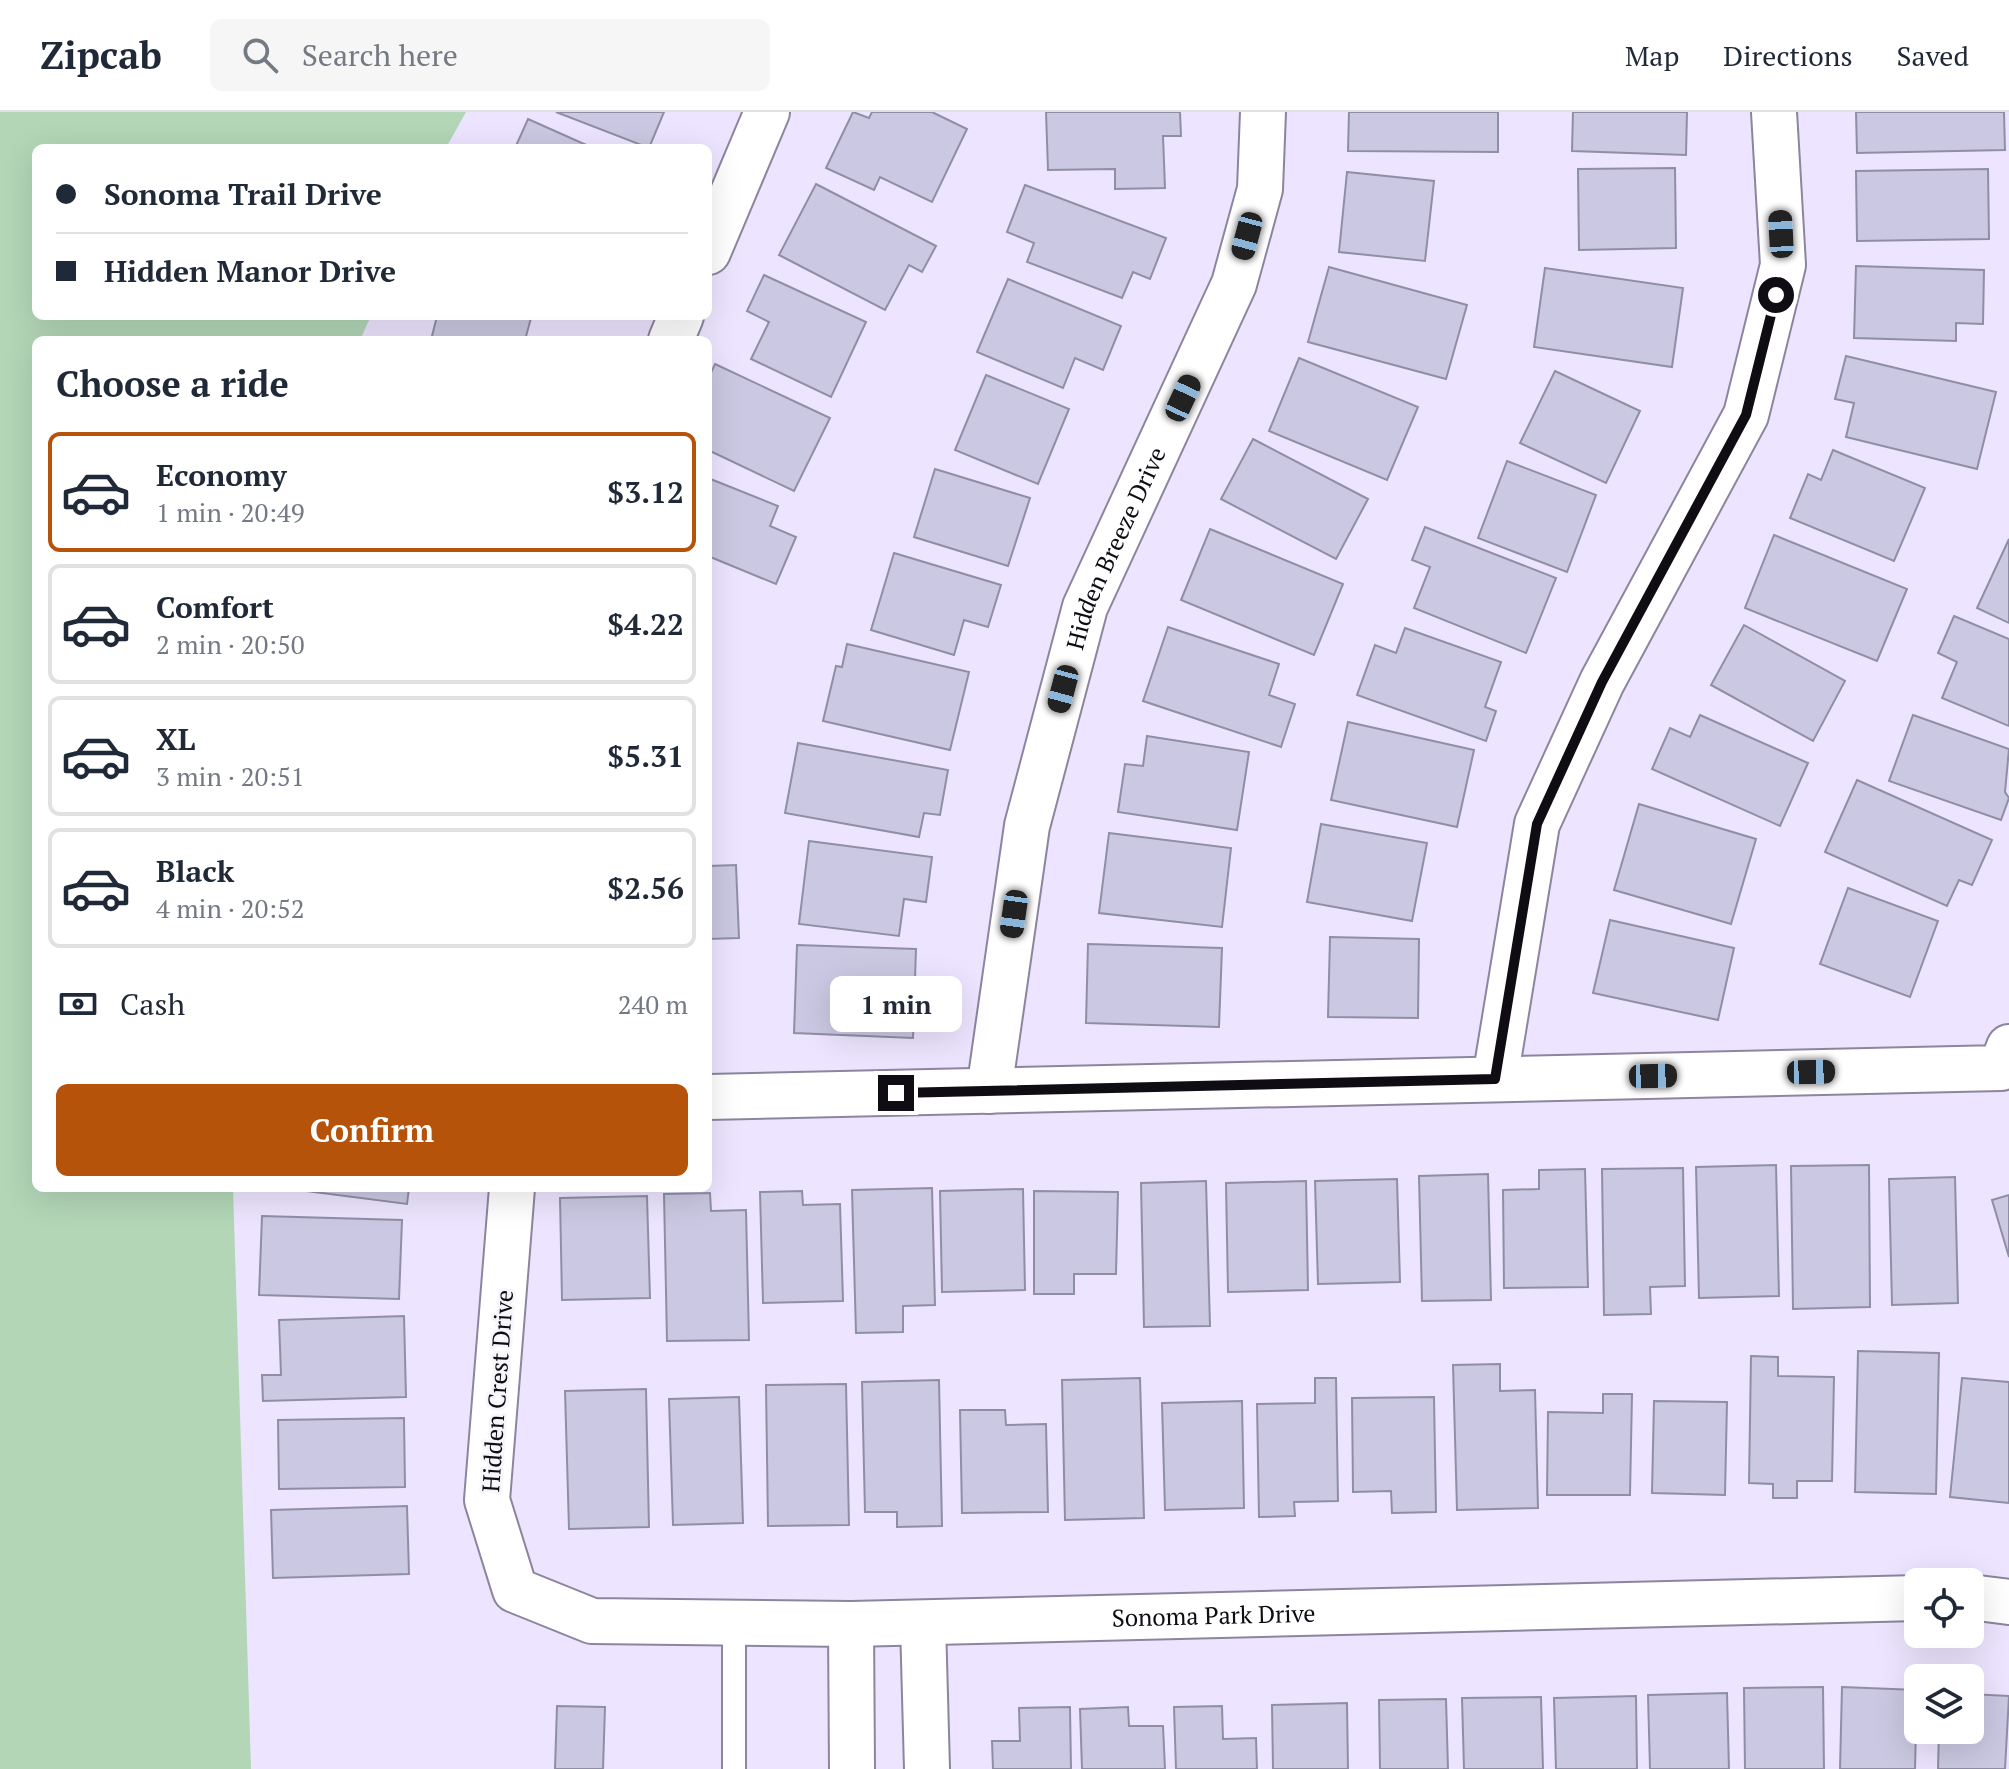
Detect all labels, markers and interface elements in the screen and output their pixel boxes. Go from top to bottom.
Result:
search box [210,19,770,91]
text: Zipcab [40,30,162,80]
icon: search [238,33,282,77]
text: Search here [302,35,458,75]
text: Map [1625,37,1679,74]
text: Directions [1723,37,1853,74]
text: Saved [1897,37,1969,74]
text: Sonoma Trail Drive [104,174,382,214]
car [1768,209,1794,259]
car [1229,210,1265,262]
text: Hidden Manor Drive [104,251,396,291]
route start [1758,277,1794,313]
text: Choose a ride [56,360,289,407]
car [1162,371,1204,425]
street label: Hidden Breeze Drive [1058,442,1173,653]
text: Economy [156,455,287,495]
icon: car [60,456,132,528]
text: $3.12 [607,472,684,512]
text: 1 min · 20:49 [156,495,305,529]
text: Comfort [156,587,274,627]
icon: car [60,588,132,660]
text: $4.22 [607,604,684,644]
text: 2 min · 20:50 [156,627,305,661]
car [1045,663,1081,715]
text: XL [156,719,195,759]
icon: car [60,720,132,792]
text: $5.31 [607,736,684,776]
text: 3 min · 20:51 [156,759,305,793]
text: Black [156,851,234,891]
icon: car [60,852,132,924]
text: $2.56 [607,868,684,908]
car [999,889,1029,939]
text: 4 min · 20:52 [156,891,305,925]
callout: 1 min [830,977,962,1033]
icon: cash [56,982,100,1026]
text: Cash [120,984,185,1024]
text: 240 m [618,987,688,1021]
text: 1 min [860,987,932,1021]
car [1787,1060,1835,1084]
car [1629,1064,1677,1088]
route end [878,1075,914,1111]
button: Confirm [56,1084,688,1176]
street label: Hidden Crest Drive [474,1289,520,1493]
map controls [1904,1568,1984,1744]
button: locate [1904,1568,1984,1648]
street label: Sonoma Park Drive [1111,1597,1316,1634]
button: layers [1904,1664,1984,1744]

